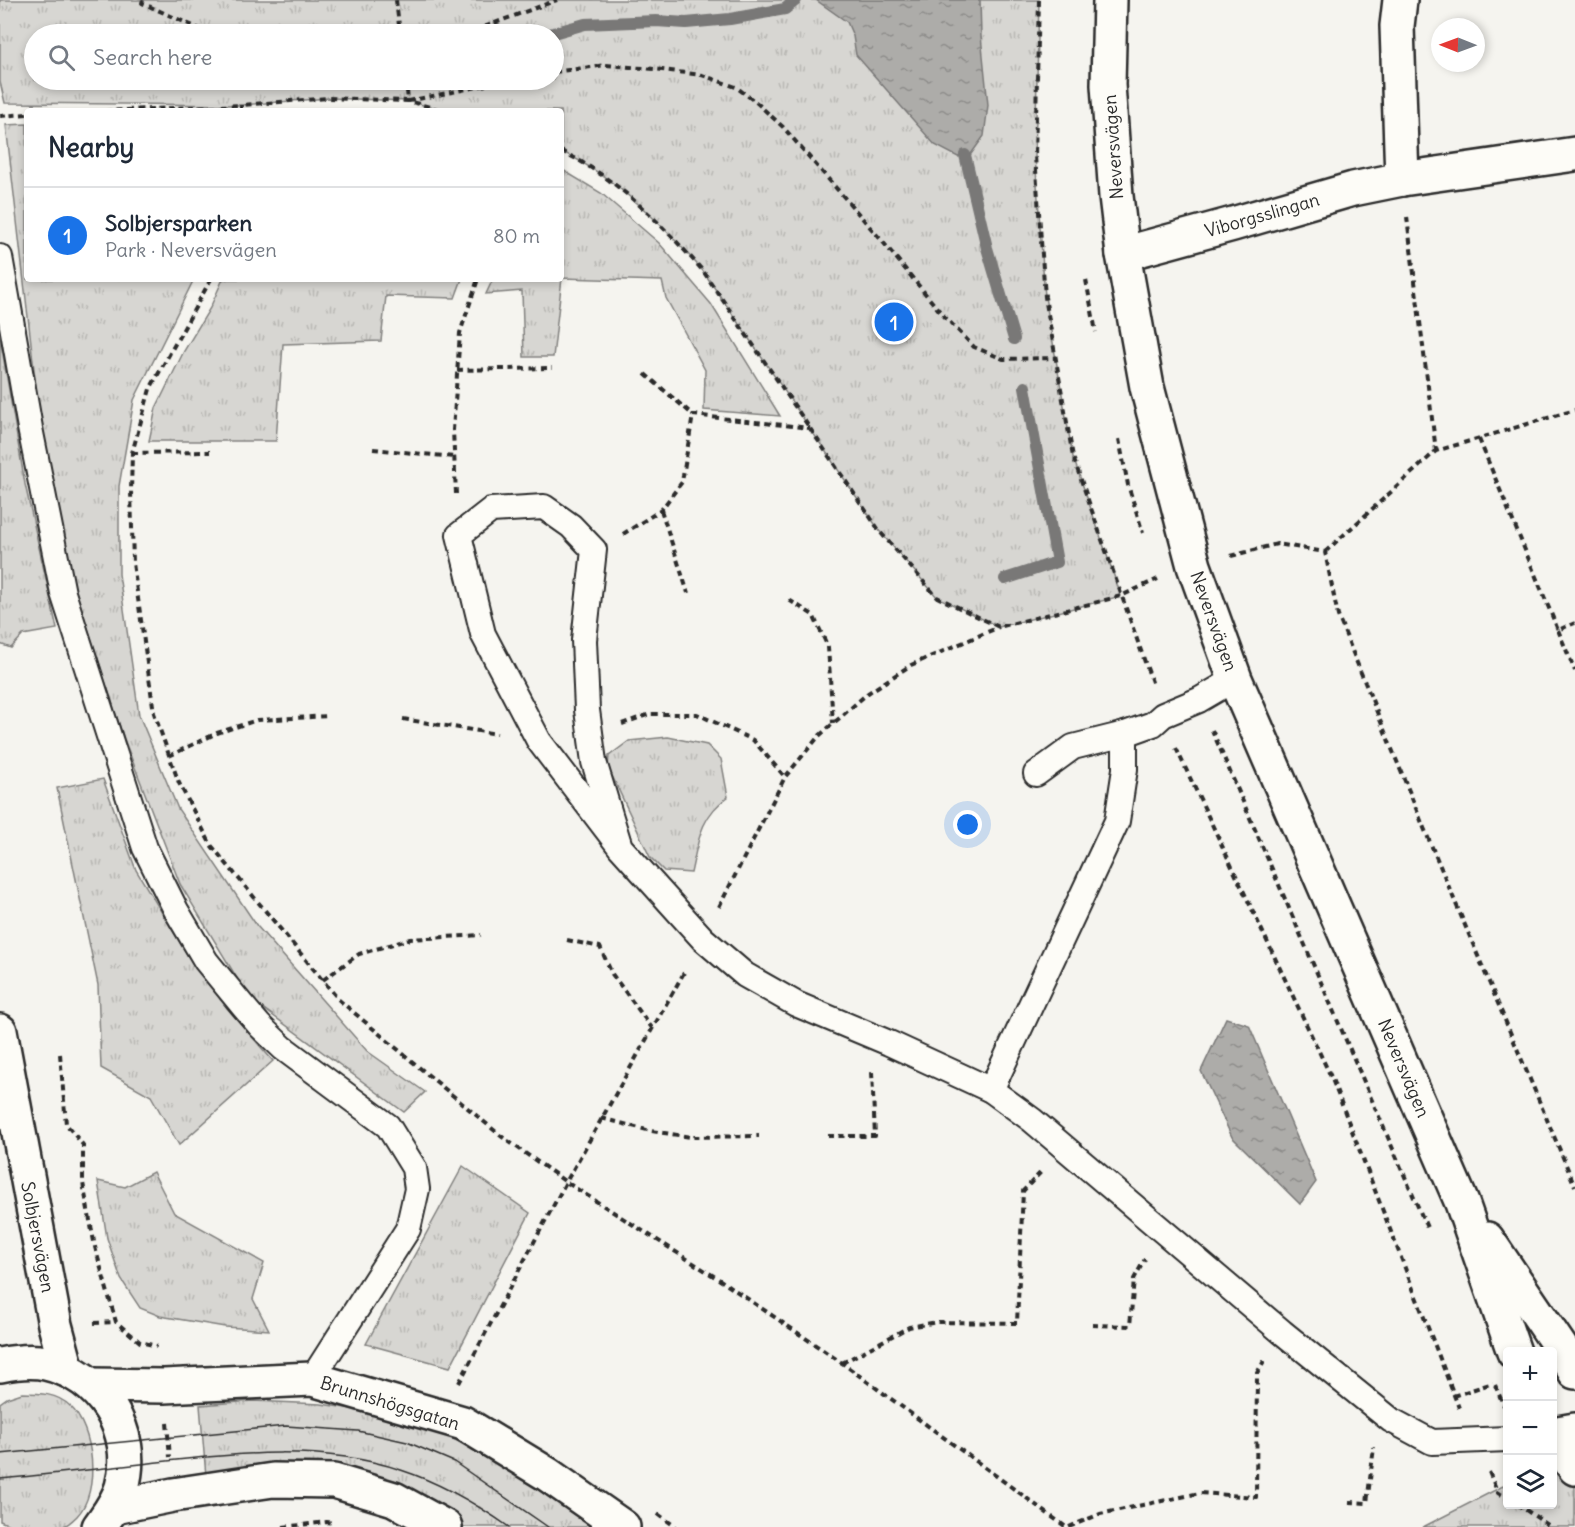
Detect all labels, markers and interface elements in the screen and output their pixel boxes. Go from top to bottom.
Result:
north arrow [1431,18,1485,72]
search box [24,24,564,90]
icon: search [45,41,78,74]
text: Search here [93,43,212,71]
street label: Neversvägen [1098,94,1128,200]
text: Nearby [48,131,134,164]
street label: Viborgsslingan [1202,188,1322,242]
text: Solbjersparken [105,209,252,237]
text: 1 [64,223,71,248]
text: 80 m [493,223,540,248]
text: Park · Neversvägen [105,237,277,262]
pin: 1 [874,300,914,344]
street label: Neversvägen [1185,568,1243,674]
your location [953,810,982,839]
street label: Neversvägen [1373,1015,1435,1121]
street label: Solbjersvägen [16,1180,60,1294]
map controls [1503,1347,1557,1509]
button: + [1503,1347,1557,1401]
street label: Brunnshögsgatan [318,1371,462,1435]
button: − [1503,1401,1557,1455]
button: layers [1503,1455,1557,1509]

